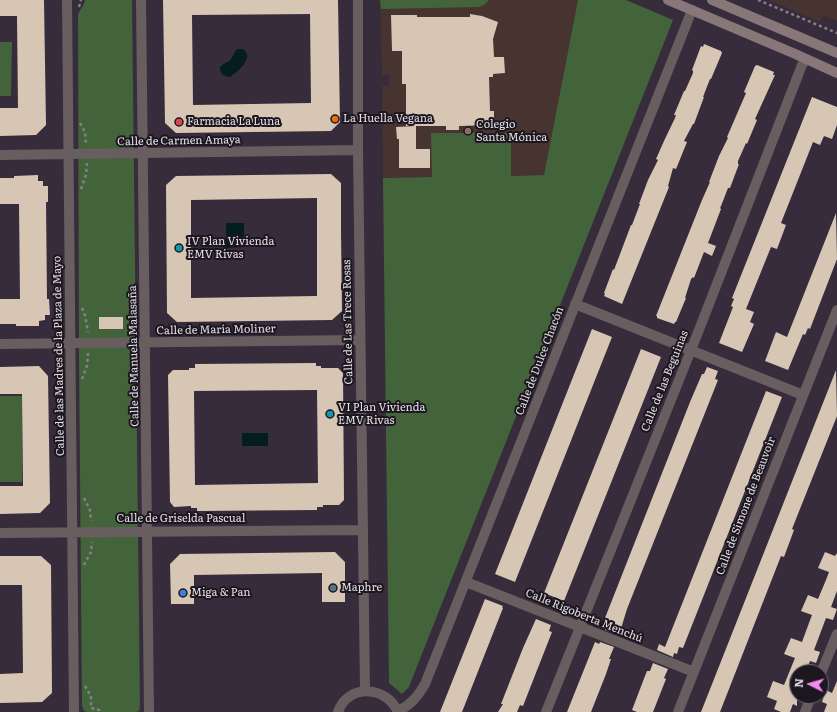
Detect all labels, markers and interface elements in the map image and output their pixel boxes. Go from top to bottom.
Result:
place label: La Huella Vegana [343,112,433,126]
marker: La Huella Vegana [330,114,340,124]
place label: Farmacia La Luna [187,115,280,129]
marker: Farmacia La Luna [174,117,184,127]
place label: Colegio Santa Mónica [476,118,547,144]
marker: Colegio Santa Mónica [463,126,473,136]
street label: Calle de Carmen Amaya [117,133,241,149]
place label: IV Plan Vivienda EMV Rivas [187,235,274,261]
marker: IV Plan Vivienda EMV Rivas [174,243,184,253]
street label: Calle de las Madres de la Plaza de Mayo [51,256,67,456]
street label: Calle de Las Trece Rosas [340,259,356,385]
street label: Calle de Manuela Malasaña [126,285,142,427]
street label: Calle de Dulce Chacón [513,305,567,417]
street label: Calle de María Moliner [156,322,276,338]
street label: Calle de las Beguinas [639,329,691,433]
place label: VI Plan Vivienda EMV Rivas [338,401,425,427]
marker: VI Plan Vivienda EMV Rivas [325,409,335,419]
street label: Calle de Simone de Beauvoir [714,435,778,577]
street label: Calle de Griselda Pascual [117,512,245,526]
place label: Maphre [341,581,382,595]
marker: Maphre [328,583,338,593]
place label: Miga & Pan [191,586,251,600]
street label: Calle Rigoberta Menchú [523,586,645,646]
marker: Miga & Pan [178,588,188,598]
north arrow [789,664,829,704]
text: N [790,678,806,688]

